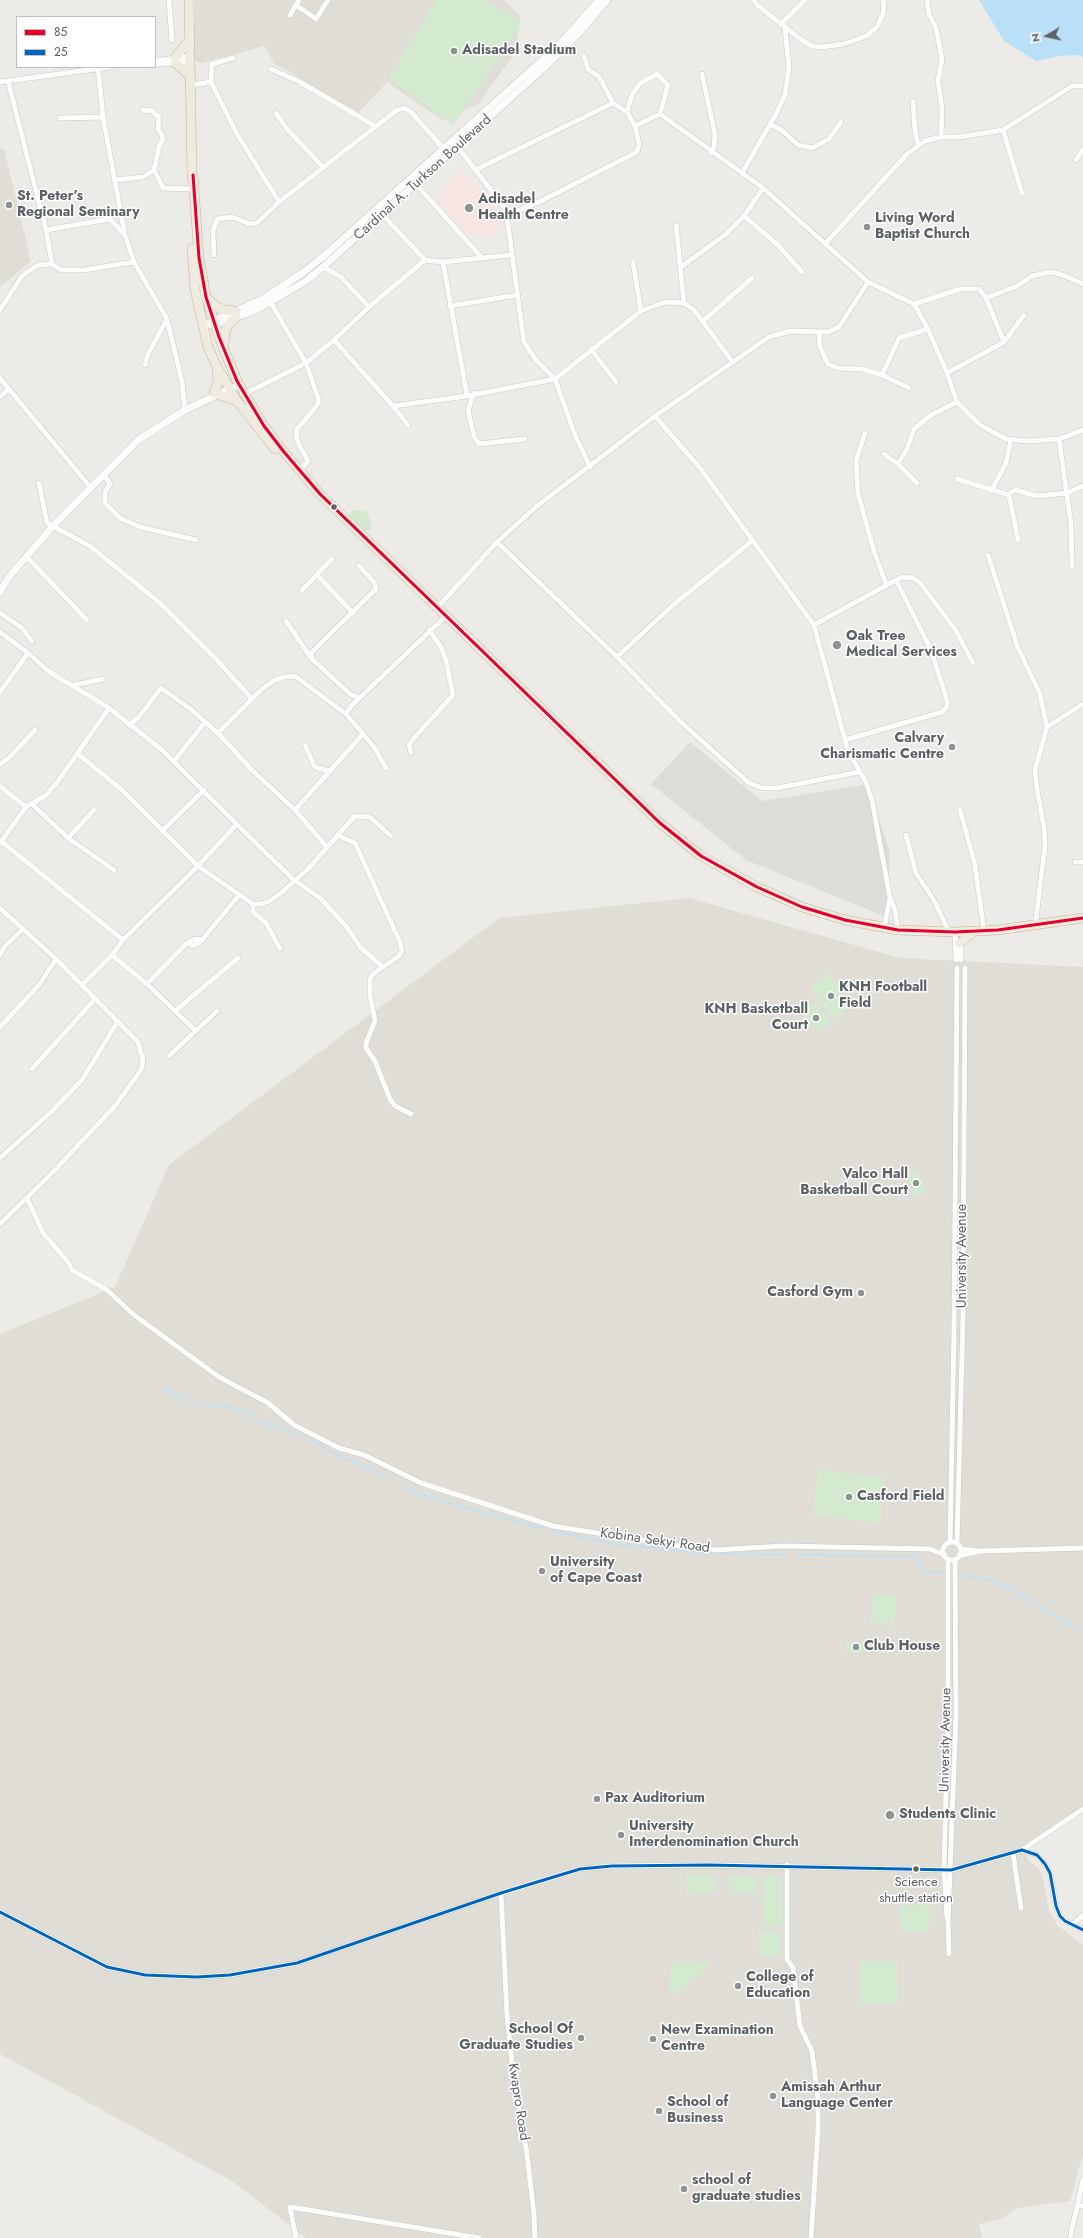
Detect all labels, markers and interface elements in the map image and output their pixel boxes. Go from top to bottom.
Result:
legend [16,16,156,68]
north arrow [1027,16,1067,56]
text: 85 [54,23,67,41]
text: N [1027,32,1044,43]
text: 25 [54,43,68,61]
place label: Adisadel Stadium [462,43,576,59]
marker: Adisadel Stadium [449,46,459,56]
street label: Cardinal A. Turkson Boulevard [351,112,495,244]
place label: St. Peter’s Regional Seminary [17,189,139,222]
place label: Adisadel Health Centre [478,192,569,224]
marker: St. Peter’s Regional Seminary [4,200,14,210]
marker: Adisadel Health Centre [463,202,475,214]
place label: Living Word Baptist Church [875,211,970,244]
marker: Living Word Baptist Church [862,222,872,232]
unlabelled marker [329,502,339,512]
place label: Oak Tree Medical Services [846,629,957,662]
marker: Oak Tree Medical Services [831,639,843,651]
place label: Calvary Charismatic Centre [820,731,944,764]
marker: Calvary Charismatic Centre [947,742,957,752]
place label: KNH Football Field [839,980,927,1012]
marker: KNH Football Field [826,991,836,1001]
place label: KNH Basketball Court [705,1002,808,1034]
marker: KNH Basketball Court [811,1013,821,1023]
place label: Valco Hall Basketball Court [800,1167,908,1200]
marker: Valco Hall Basketball Court [911,1178,921,1188]
street label: University Avenue [955,1204,971,1308]
place label: Casford Gym [767,1285,853,1301]
marker: Casford Gym [856,1288,866,1298]
place label: Casford Field [857,1489,944,1505]
marker: Casford Field [844,1492,854,1502]
street label: Kobina Sekyi Road [599,1525,711,1557]
place label: University of Cape Coast [550,1555,642,1588]
marker: University of Cape Coast [537,1566,547,1576]
place label: Club House [864,1639,940,1655]
marker: Club House [851,1642,861,1652]
street label: University Avenue [937,1688,955,1792]
place label: Pax Auditorium [605,1791,705,1807]
marker: Pax Auditorium [592,1794,602,1804]
place label: Students Clinic [899,1807,996,1823]
marker: Students Clinic [884,1809,896,1821]
place label: University Interdenomination Church [629,1819,799,1852]
marker: University Interdenomination Church [616,1830,626,1840]
marker: Science shuttle station [911,1864,921,1874]
place label: Science shuttle station [879,1875,953,1906]
place label: College of Education [746,1970,813,2002]
marker: College of Education [733,1981,743,1991]
place label: School Of Graduate Studies [459,2022,573,2054]
place label: New Examination Centre [661,2023,774,2056]
marker: School Of Graduate Studies [576,2033,586,2043]
marker: New Examination Centre [648,2034,658,2044]
street label: Kwapro Road [504,2062,532,2142]
place label: Amissah Arthur Language Center [781,2080,893,2112]
marker: Amissah Arthur Language Center [768,2091,778,2101]
place label: School of Business [667,2095,728,2128]
marker: School of Business [654,2106,664,2116]
place label: school of graduate studies [692,2173,801,2206]
marker: school of graduate studies [679,2184,689,2194]

